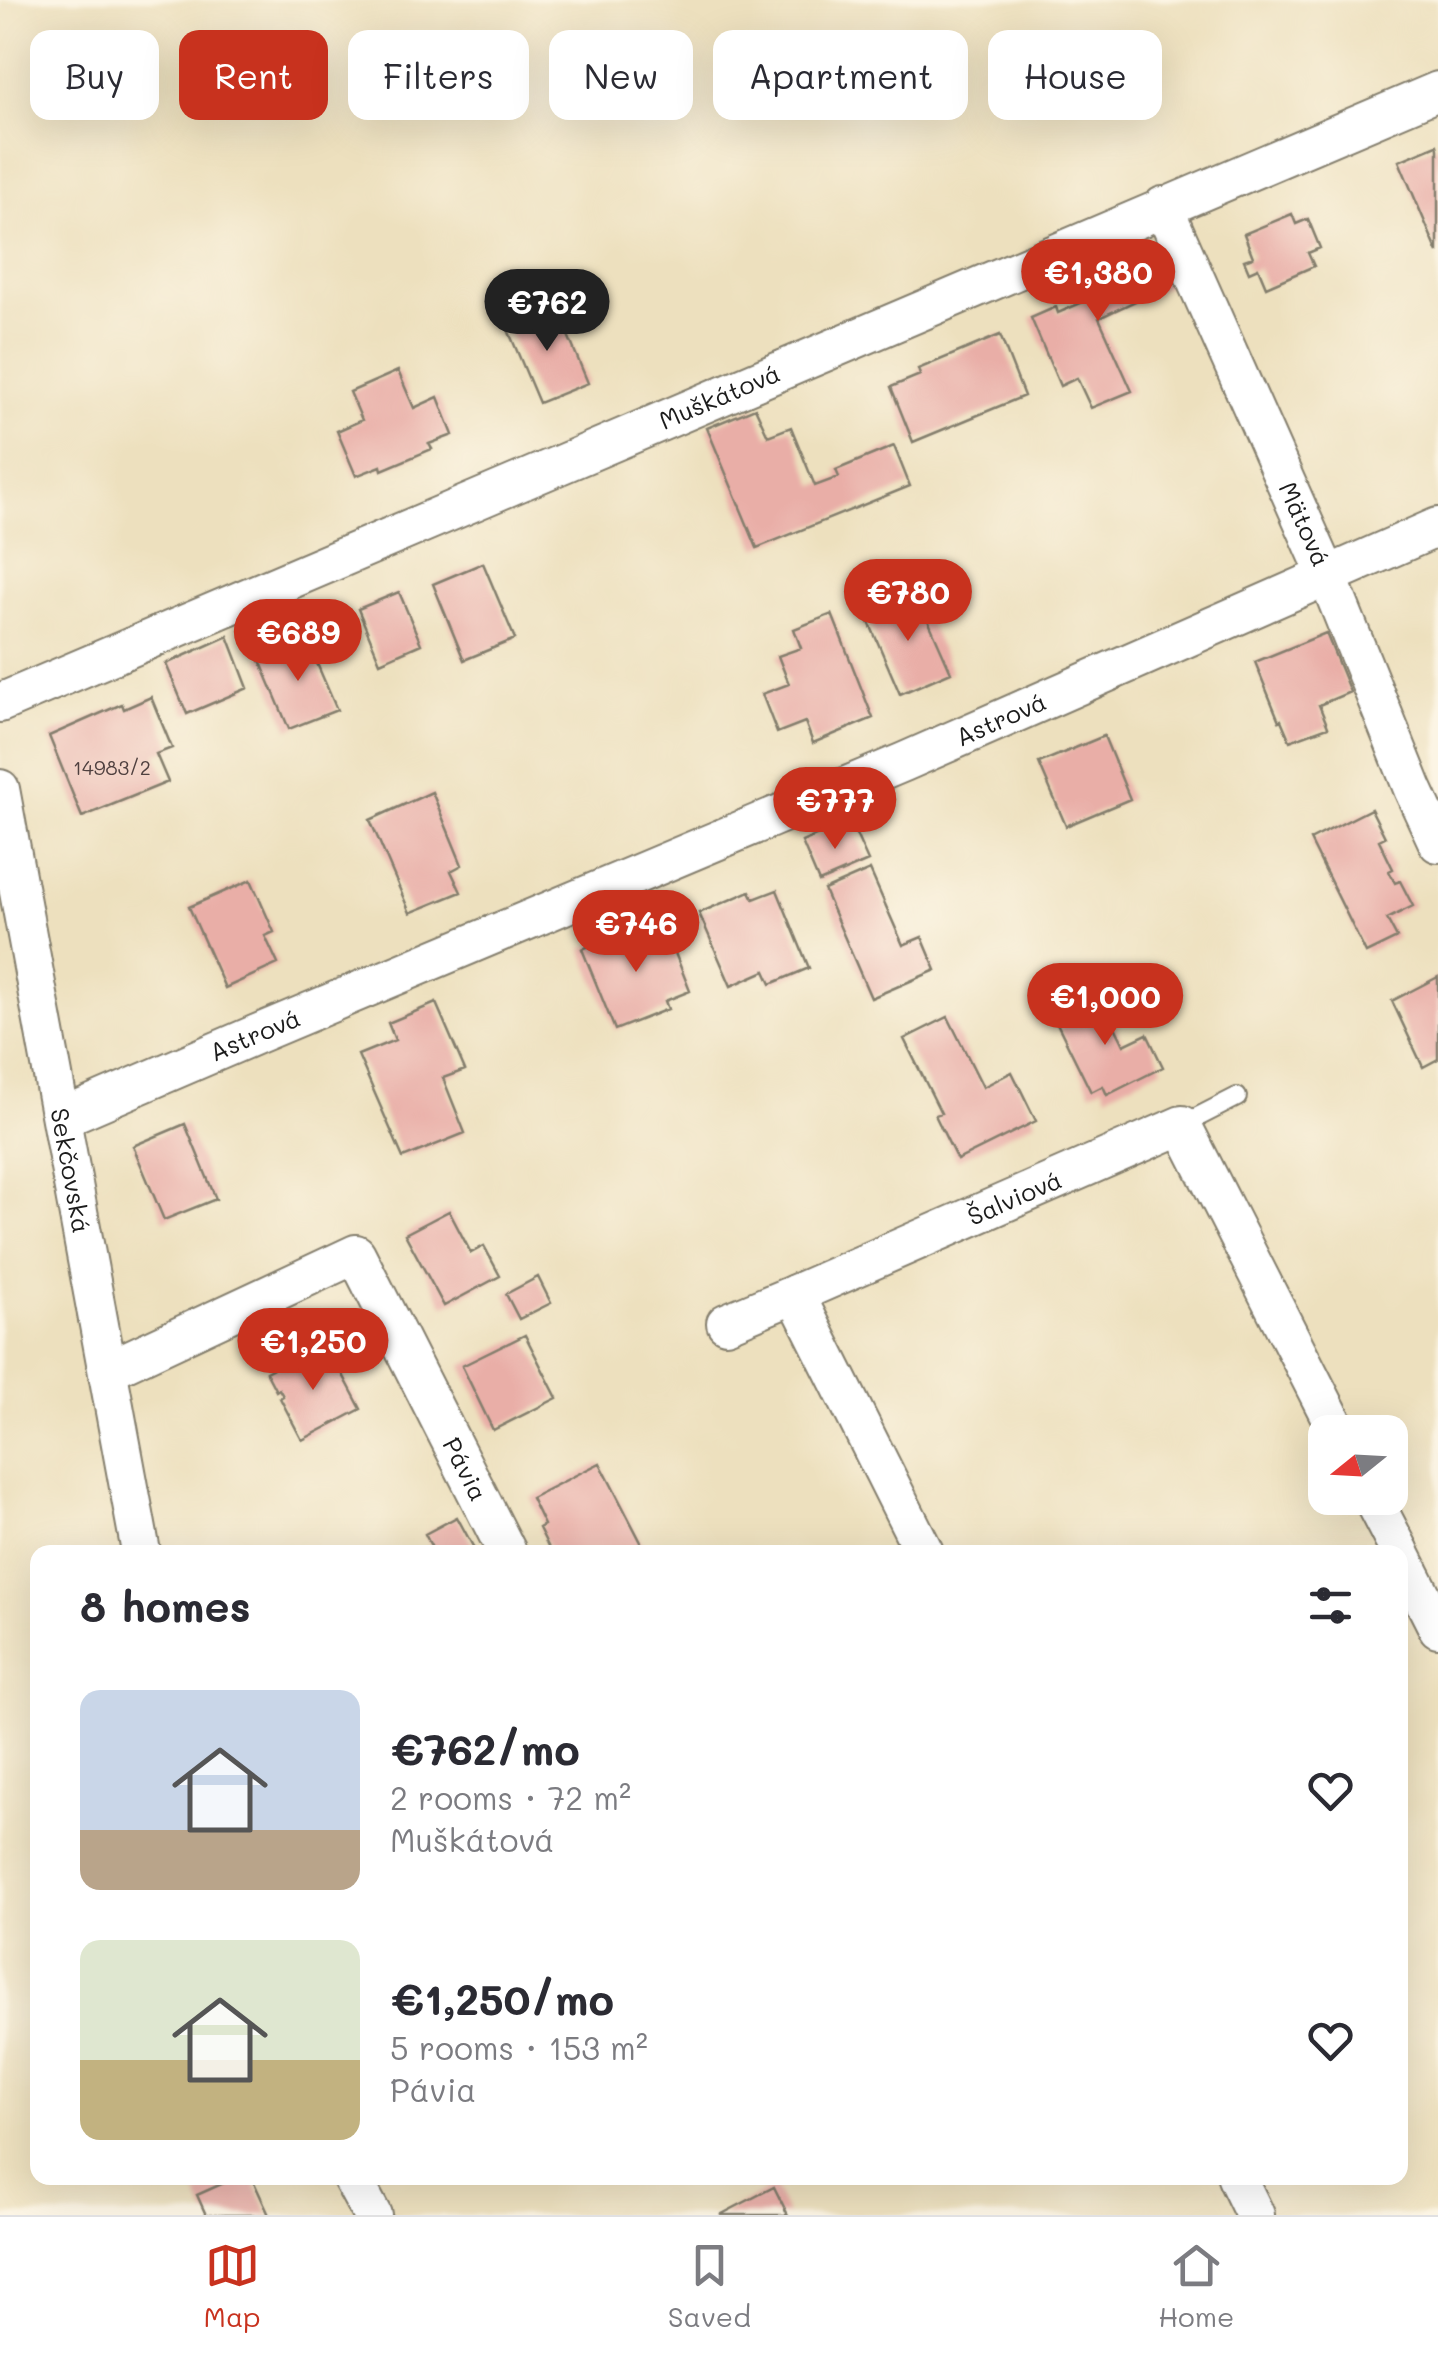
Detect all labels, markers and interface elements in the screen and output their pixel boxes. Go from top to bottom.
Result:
chip: Buy [30,30,159,120]
chip: Rent [179,30,328,120]
chip: Filters [348,30,529,120]
chip: New [549,30,693,120]
chip: Apartment [713,30,968,120]
chip: House [988,30,1162,120]
pin: €1,380 [1017,239,1179,324]
text: €1,380 [1043,250,1153,292]
pin: €762 [488,269,606,354]
text: €762 [506,280,588,322]
street label: Muškátová [654,356,784,436]
street label: Mätová [1273,476,1338,571]
pin: €780 [849,559,967,644]
text: €780 [866,570,950,612]
pin: €689 [239,599,357,684]
text: €689 [256,610,340,652]
street label: Astrová [950,685,1051,752]
house number: 14983/2 [73,754,151,780]
pin: €777 [776,767,894,852]
text: €777 [795,778,875,820]
pin: €746 [577,890,695,975]
text: €746 [594,901,678,943]
pin: €1,000 [1024,963,1186,1048]
text: €1,000 [1049,974,1161,1016]
street label: Astrová [204,1001,305,1068]
street label: Sekčovská [44,1105,99,1236]
street label: Šalviová [962,1163,1066,1232]
pin: €1,250 [232,1308,394,1393]
text: €1,250 [259,1319,367,1361]
north arrow [1308,1415,1408,1515]
map controls [1308,1415,1408,1515]
street label: Pávia [436,1431,495,1506]
text: 8 homes [80,1578,251,1633]
icon: filters [1303,1578,1358,1633]
text: €762/mo [390,1721,580,1776]
icon: home [160,1730,280,1850]
icon: heart [1303,1763,1358,1818]
text: 2 rooms · 72 m² [390,1776,631,1818]
text: Muškátová [390,1818,554,1860]
text: €1,250/mo [390,1971,614,2026]
icon: home [160,1980,280,2100]
icon: heart [1303,2013,1358,2068]
text: 5 rooms · 153 m² [390,2026,648,2068]
text: Pávia [390,2068,476,2110]
tab: Map [204,2238,261,2334]
tab: Saved [668,2238,751,2334]
tab: Home [1158,2238,1234,2334]

